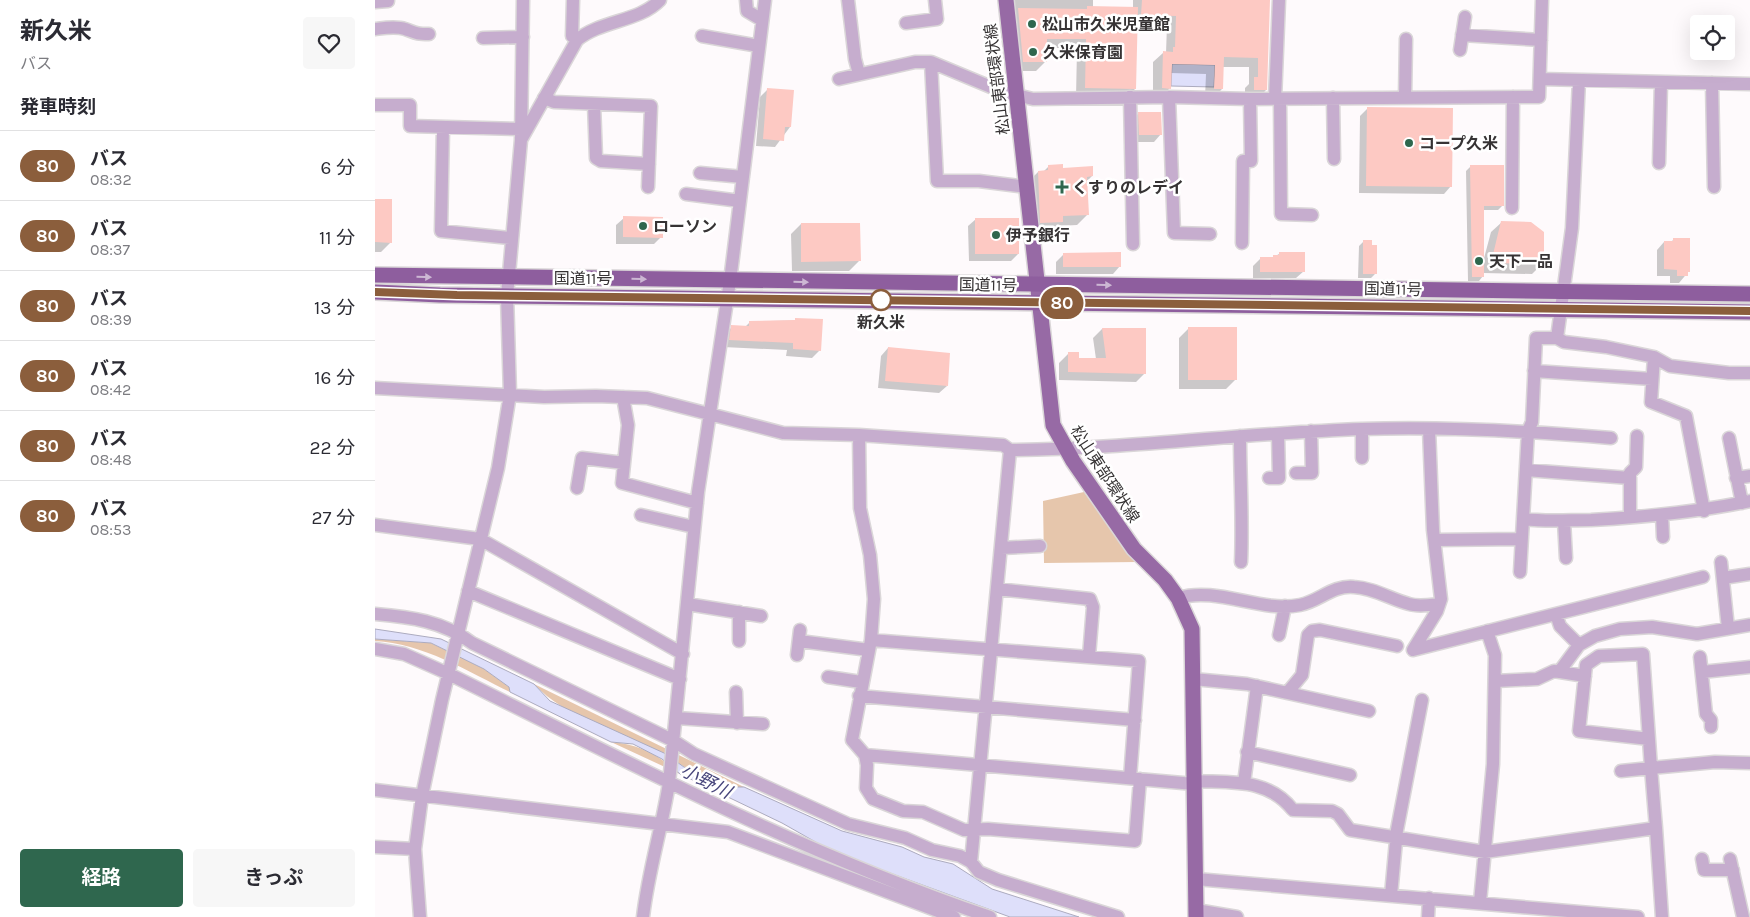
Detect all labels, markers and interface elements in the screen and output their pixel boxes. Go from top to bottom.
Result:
place label: 松山市久米児童館 [1042,15,1170,34]
map controls [1690,15,1735,60]
button: locate [1690,15,1735,60]
text: 新久米 [20,17,92,45]
button: heart [303,17,355,69]
marker: 松山市久米児童館 [1026,18,1038,30]
street label: 松山東部環状線 [981,22,1013,136]
place label: 久米保育園 [1043,43,1123,62]
marker: 久米保育園 [1027,46,1039,58]
text: バス [20,54,52,73]
text: 発車時刻 [20,96,96,118]
place label: コープ久米 [1419,134,1498,153]
marker: コープ久米 [1403,137,1415,149]
text: バス [90,148,128,170]
text: 80 [36,155,59,177]
text: 6 分 [321,157,355,179]
text: 08:32 [90,170,132,189]
place label: くすりのレデイ [1072,178,1184,197]
marker: くすりのレデイ [1056,181,1068,193]
place label: ローソン [653,217,717,236]
text: バス [90,218,128,240]
marker: ローソン [637,220,649,232]
text: 80 [36,225,59,247]
place label: 伊予銀行 [1005,226,1070,245]
text: 11 分 [319,227,355,249]
marker: 伊予銀行 [990,229,1002,241]
text: 08:37 [90,240,130,259]
place label: 天下一品 [1489,252,1553,271]
marker: 天下一品 [1473,255,1485,267]
street label: 国道11号 [554,269,612,288]
one-way arrow [416,273,432,281]
street label: 国道11号 [959,275,1017,295]
one-way arrow [631,276,647,284]
one-way arrow [793,278,809,286]
street label: 国道11号 [1364,279,1422,299]
one-way arrow [1096,281,1112,289]
line badge: 80 [1039,287,1085,319]
text: バス [90,288,128,310]
marker: 新久米 [870,289,892,311]
text: 80 [1050,292,1074,314]
text: 80 [36,295,59,317]
text: 13 分 [314,297,355,319]
text: 08:39 [90,310,132,329]
place label: 新久米 [857,313,905,332]
text: バス [90,358,128,380]
text: 80 [36,365,59,387]
text: 16 分 [314,367,355,389]
text: 08:42 [90,380,131,399]
street label: 松山東部環状線 [1067,422,1143,526]
text: バス [90,428,128,450]
text: 80 [36,435,59,457]
text: 22 分 [309,437,355,459]
text: 08:48 [90,450,132,469]
text: バス [90,498,128,520]
text: 80 [36,505,59,527]
text: 27 分 [312,507,355,529]
text: 08:53 [90,520,132,539]
water label: 小野川 [677,759,737,804]
button: 経路 [20,849,183,907]
button: きっぷ [193,849,355,907]

